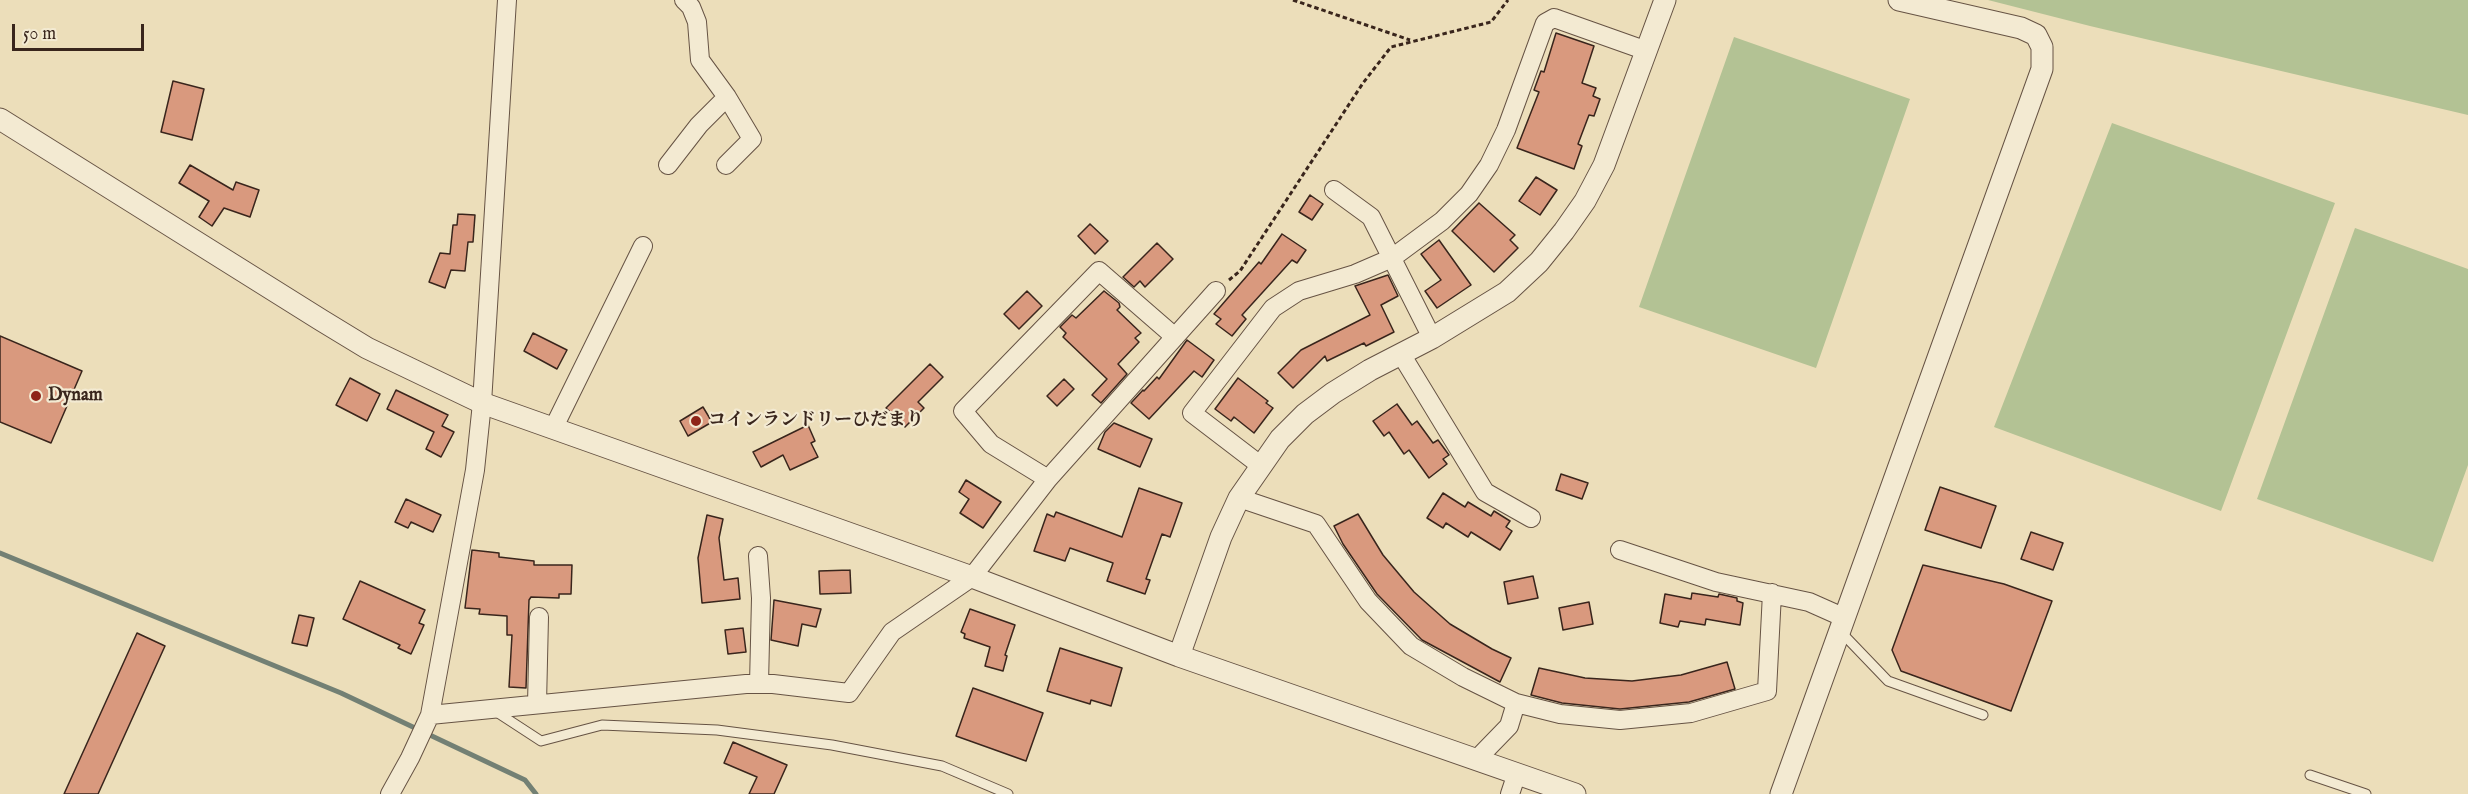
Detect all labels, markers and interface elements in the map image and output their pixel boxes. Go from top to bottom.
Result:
scale bar [15,12,147,50]
text: 50 m [23,23,56,46]
place label: Dynam [48,385,103,407]
marker: Dynam [29,389,43,403]
place label: コインランドリーひだまり [708,410,924,432]
marker: コインランドリーひだまり [689,414,703,428]

